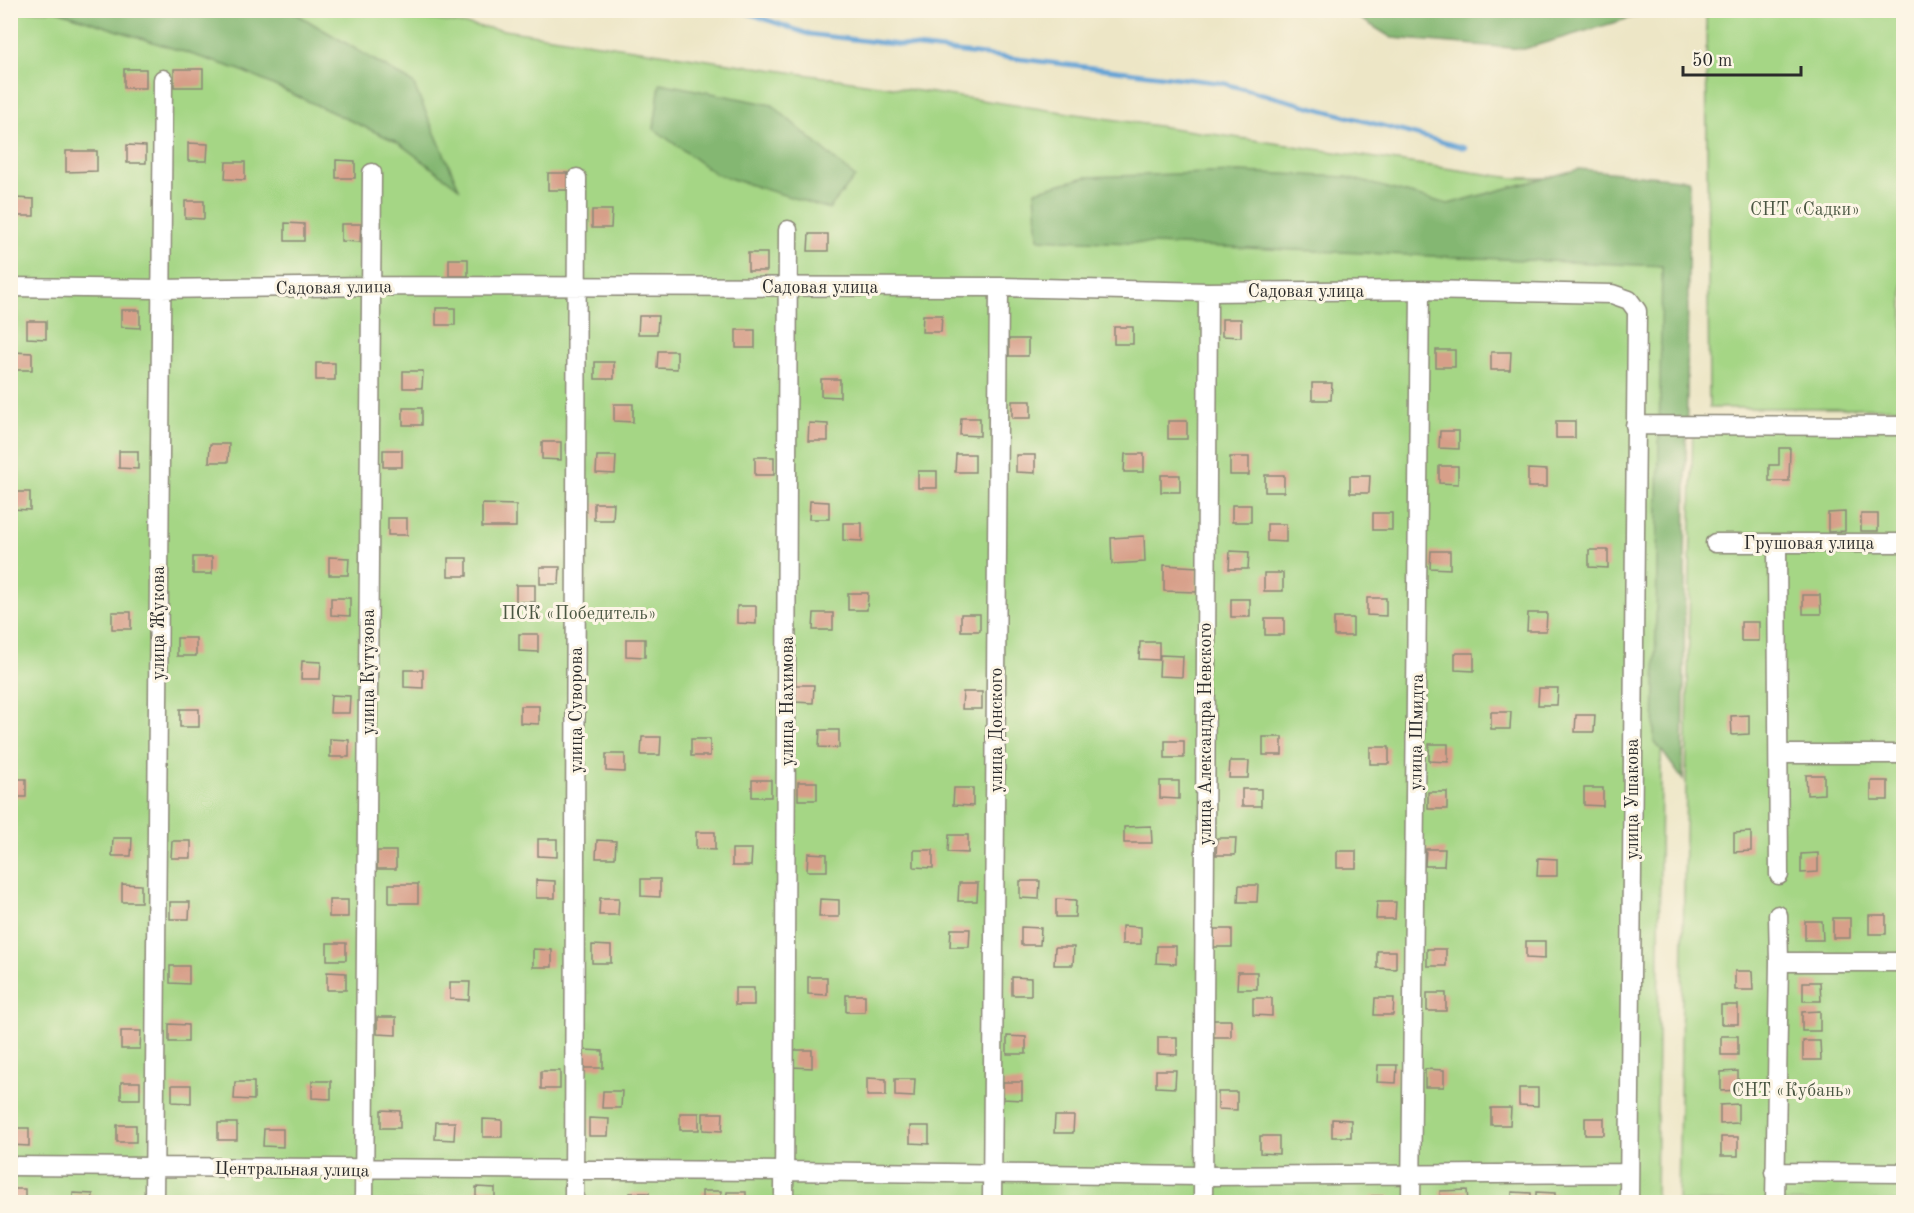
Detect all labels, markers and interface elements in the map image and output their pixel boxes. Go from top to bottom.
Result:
scale bar [1683,39,1802,77]
text: 50 m [1692,52,1732,70]
park label: СНТ «Садки» [1750,201,1860,219]
street label: Садовая улица [276,278,393,298]
street label: Садовая улица [762,279,878,297]
street label: Садовая улица [1248,283,1364,301]
street label: Грушовая улица [1744,535,1874,553]
street label: улица Жукова [150,566,168,680]
park label: ПСК «Победитель» [502,605,656,623]
street label: улица Кутузова [360,609,378,735]
street label: улица Александра Невского [1197,623,1215,845]
street label: улица Нахимова [779,636,797,766]
street label: улица Суворова [568,647,586,773]
street label: улица Донского [988,668,1006,792]
street label: улица Шмидта [1407,673,1427,791]
street label: улица Ушакова [1624,738,1642,860]
park label: СНТ «Кубань» [1732,1082,1852,1100]
street label: Центральная улица [214,1160,370,1180]

